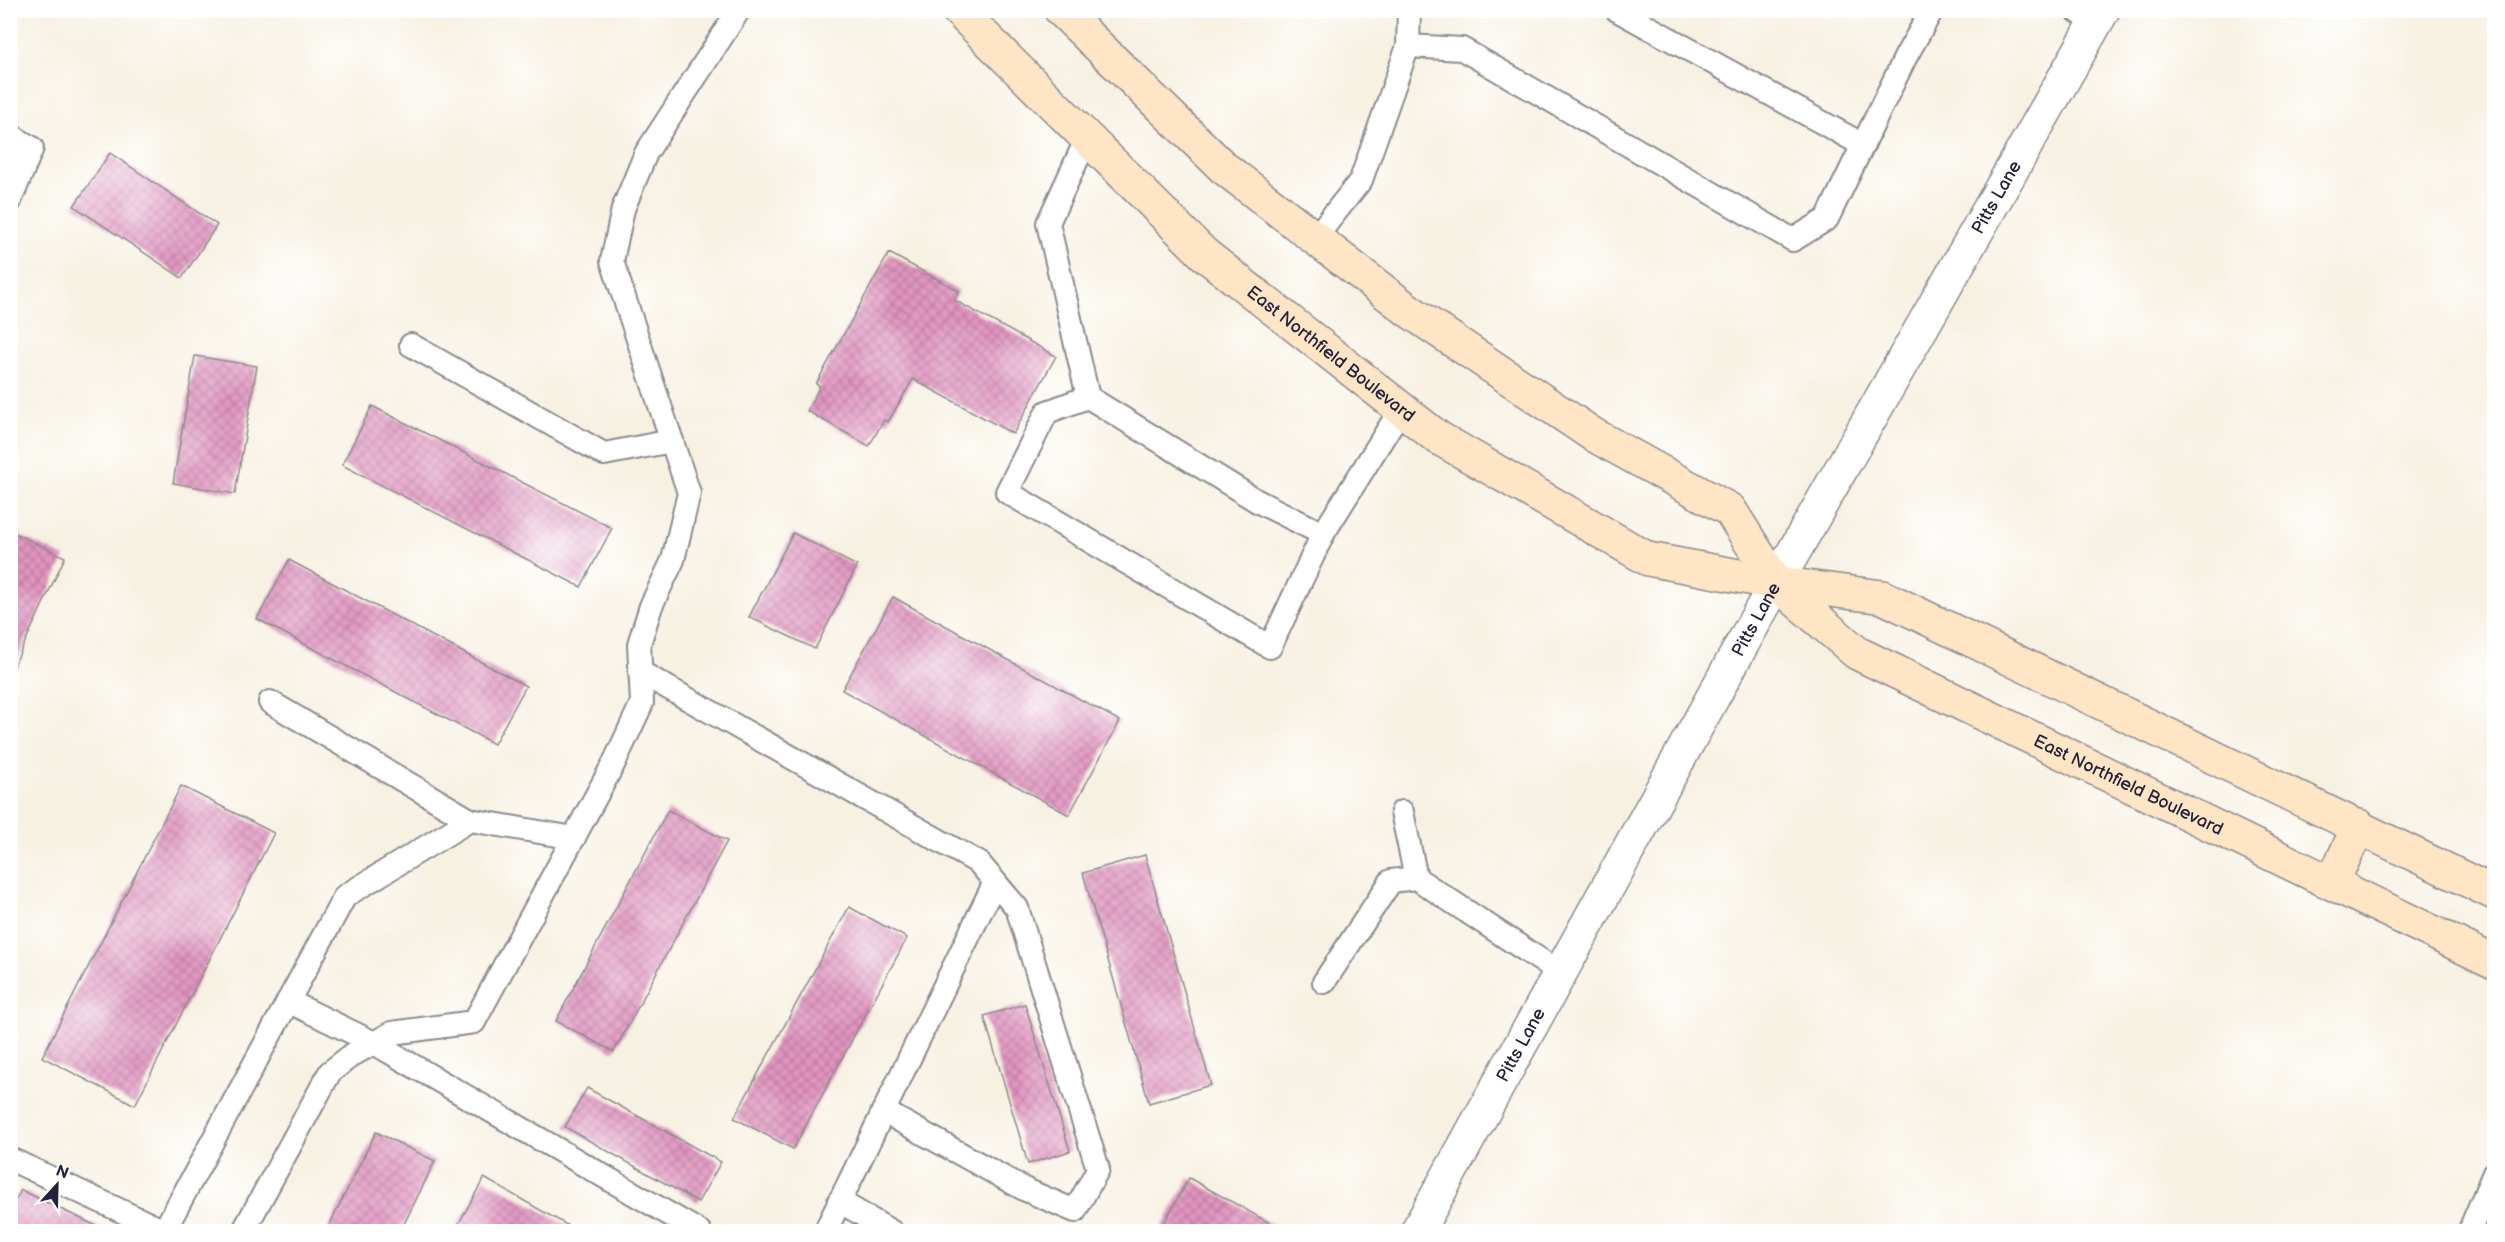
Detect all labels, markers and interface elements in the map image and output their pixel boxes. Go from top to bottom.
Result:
street label: Pitts Lane [1967,157,2026,238]
street label: East Northfield Boulevard [1242,282,1419,427]
street label: Pitts Lane [1727,579,1785,660]
street label: East Northfield Boulevard [2030,730,2226,840]
street label: Pitts Lane [1492,1004,1550,1086]
north arrow [27,1155,87,1215]
text: N [53,1161,71,1184]

